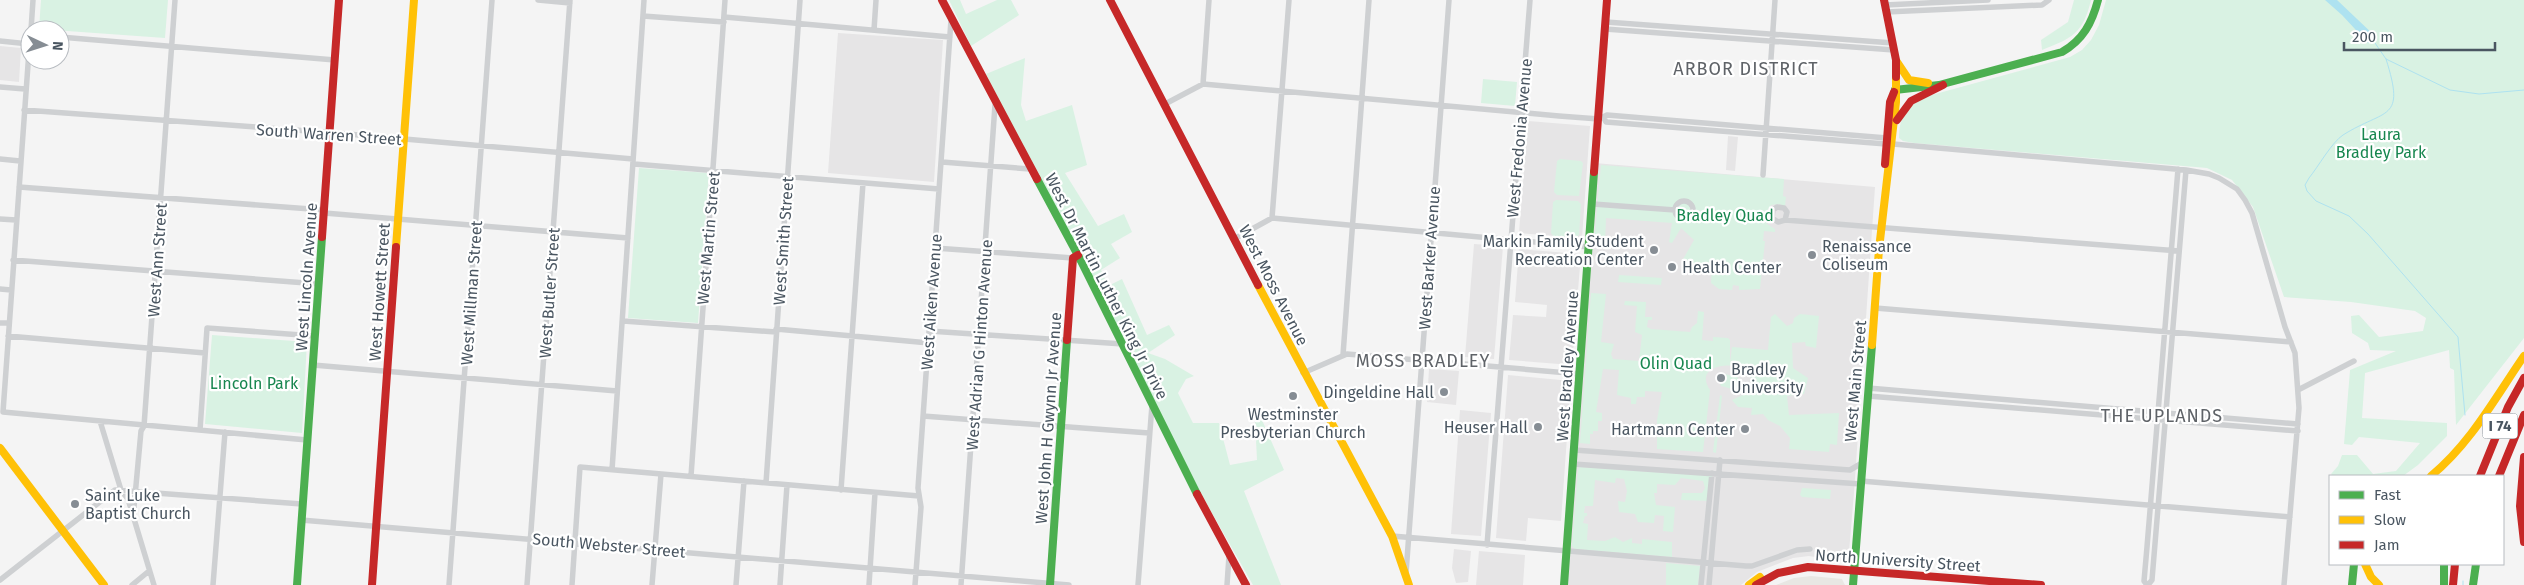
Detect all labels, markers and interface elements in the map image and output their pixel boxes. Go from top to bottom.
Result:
north arrow [20,20,70,70]
scale bar [2344,20,2495,52]
text: 200 m [2352,28,2393,46]
text: N [49,41,66,51]
street label: West Fredonia Avenue [1503,58,1536,218]
district label: ARBOR DISTRICT [1673,58,1819,80]
street label: South Warren Street [256,120,403,149]
park label: Laura Bradley Park [2336,125,2427,162]
street label: West Martin Street [693,170,724,306]
street label: West Dr Martin Luther King Jr Drive [1041,170,1172,402]
street label: West Smith Street [770,176,797,306]
street label: West Barker Avenue [1415,185,1444,331]
street label: West Ann Street [144,202,171,318]
street label: West Lincoln Avenue [292,202,321,352]
park label: Bradley Quad [1676,206,1774,225]
street label: West Millman Street [457,220,486,366]
street label: West Howett Street [365,222,394,362]
street label: West Moss Avenue [1235,222,1312,349]
street label: West Butler Street [535,227,564,359]
place label: Markin Family Student Recreation Center [1483,232,1645,269]
street label: West Aiken Avenue [917,233,946,371]
place label: Renaissance Coliseum [1822,237,1912,274]
street label: West Adrian G Hinton Avenue [963,239,996,451]
marker: Markin Family Student Recreation Center [1648,244,1660,256]
marker: Renaissance Coliseum [1806,249,1818,261]
place label: Health Center [1682,258,1782,277]
marker: Health Center [1666,261,1678,273]
street label: West Bradley Avenue [1553,290,1582,442]
street label: West John H Gwynn Jr Avenue [1032,311,1065,525]
street label: West Main Street [1841,319,1870,443]
district label: MOSS BRADLEY [1356,350,1490,372]
park label: Olin Quad [1640,354,1712,373]
place label: Bradley University [1731,360,1804,397]
marker: Bradley University [1715,372,1727,384]
park label: Lincoln Park [210,374,299,393]
place label: Dingeldine Hall [1323,383,1434,402]
marker: Dingeldine Hall [1438,386,1450,398]
marker: Westminster Presbyterian Church [1287,390,1299,402]
place label: Westminster Presbyterian Church [1220,405,1366,442]
district label: THE UPLANDS [2101,405,2223,427]
road number: I 74 [2482,414,2518,438]
place label: Heuser Hall [1444,418,1528,437]
place label: Hartmann Center [1611,420,1736,439]
marker: Heuser Hall [1532,421,1544,433]
marker: Hartmann Center [1739,423,1751,435]
legend [2329,475,2504,565]
place label: Saint Luke Baptist Church [85,486,191,523]
text: Fast [2374,486,2401,504]
marker: Saint Luke Baptist Church [69,498,81,510]
text: Slow [2374,511,2406,529]
street label: South Webster Street [532,529,687,562]
text: Jam [2374,536,2400,554]
street label: North University Street [1815,545,1982,576]

